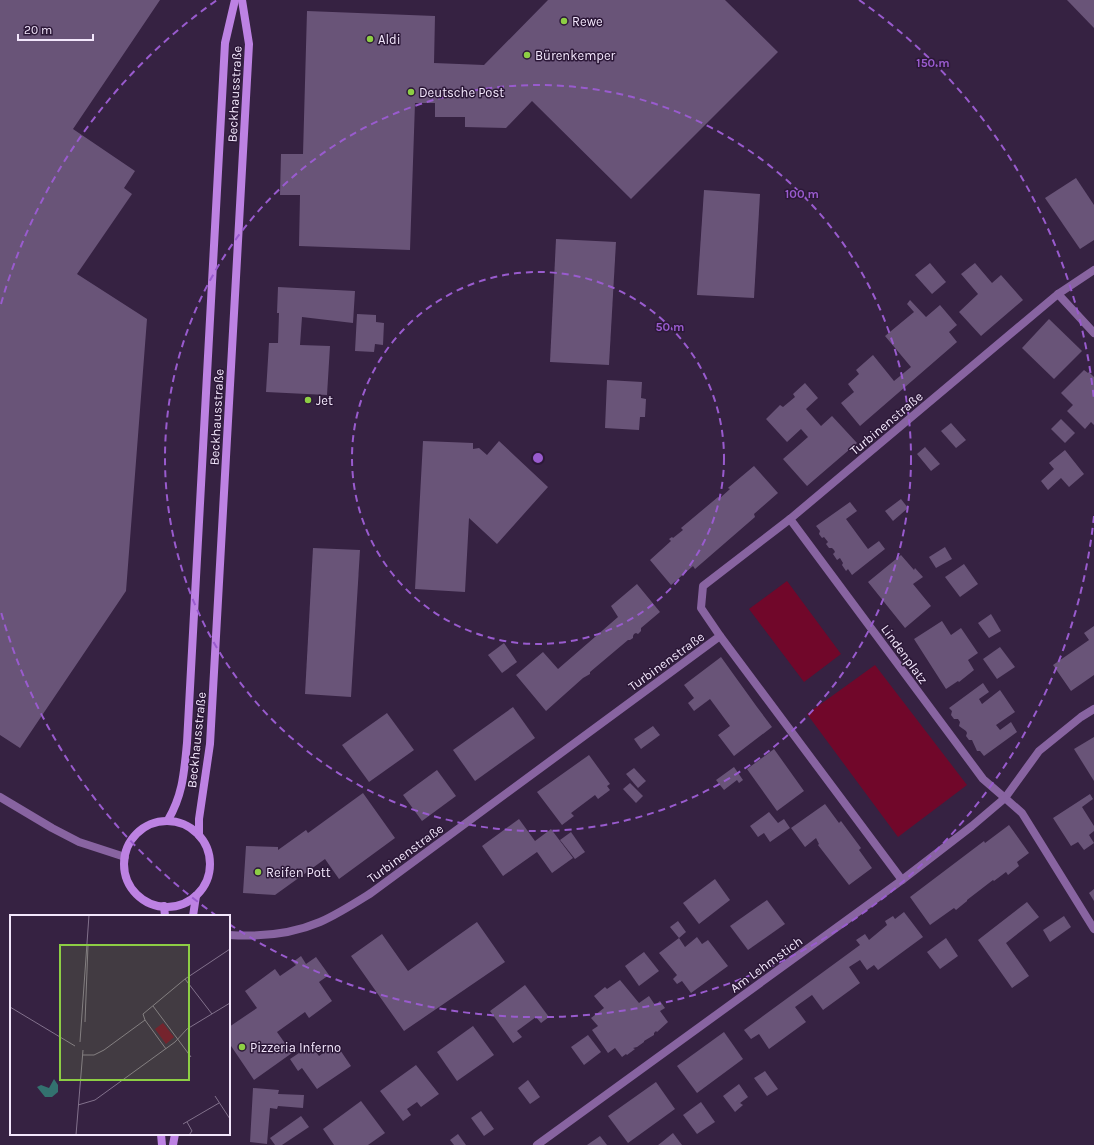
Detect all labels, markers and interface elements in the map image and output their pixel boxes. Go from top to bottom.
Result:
place label: Rewe [572,14,603,29]
scale bar [18,16,93,42]
marker: Rewe [559,16,569,26]
text: 20 m [24,23,52,37]
place label: Aldi [378,32,401,47]
marker: Aldi [365,34,375,44]
street label: Beckhausstraße [224,45,245,143]
place label: Bürenkemper [535,48,616,63]
marker: Bürenkemper [522,50,532,60]
text: 150 m [916,56,950,70]
place label: Deutsche Post [419,85,504,100]
marker: Deutsche Post [406,87,416,97]
text: 100 m [785,187,819,201]
text: 50 m [656,320,685,334]
street label: Beckhausstraße [206,368,227,466]
street label: Turbinenstraße [847,388,926,458]
place label: Jet [316,393,333,408]
marker: Jet [303,395,313,405]
centre of rings [531,451,545,465]
street label: Lindenplatz [878,622,931,687]
street label: Turbinenstraße [625,629,708,694]
street label: Beckhausstraße [184,691,209,789]
street label: Turbinenstraße [364,821,447,886]
place label: Reifen Pott [266,865,331,880]
marker: Reifen Pott [253,867,263,877]
inset map [10,915,230,1135]
street label: Am Lehmstich [727,933,805,996]
place label: Pizzeria Inferno [250,1040,341,1055]
marker: Pizzeria Inferno [237,1042,247,1052]

